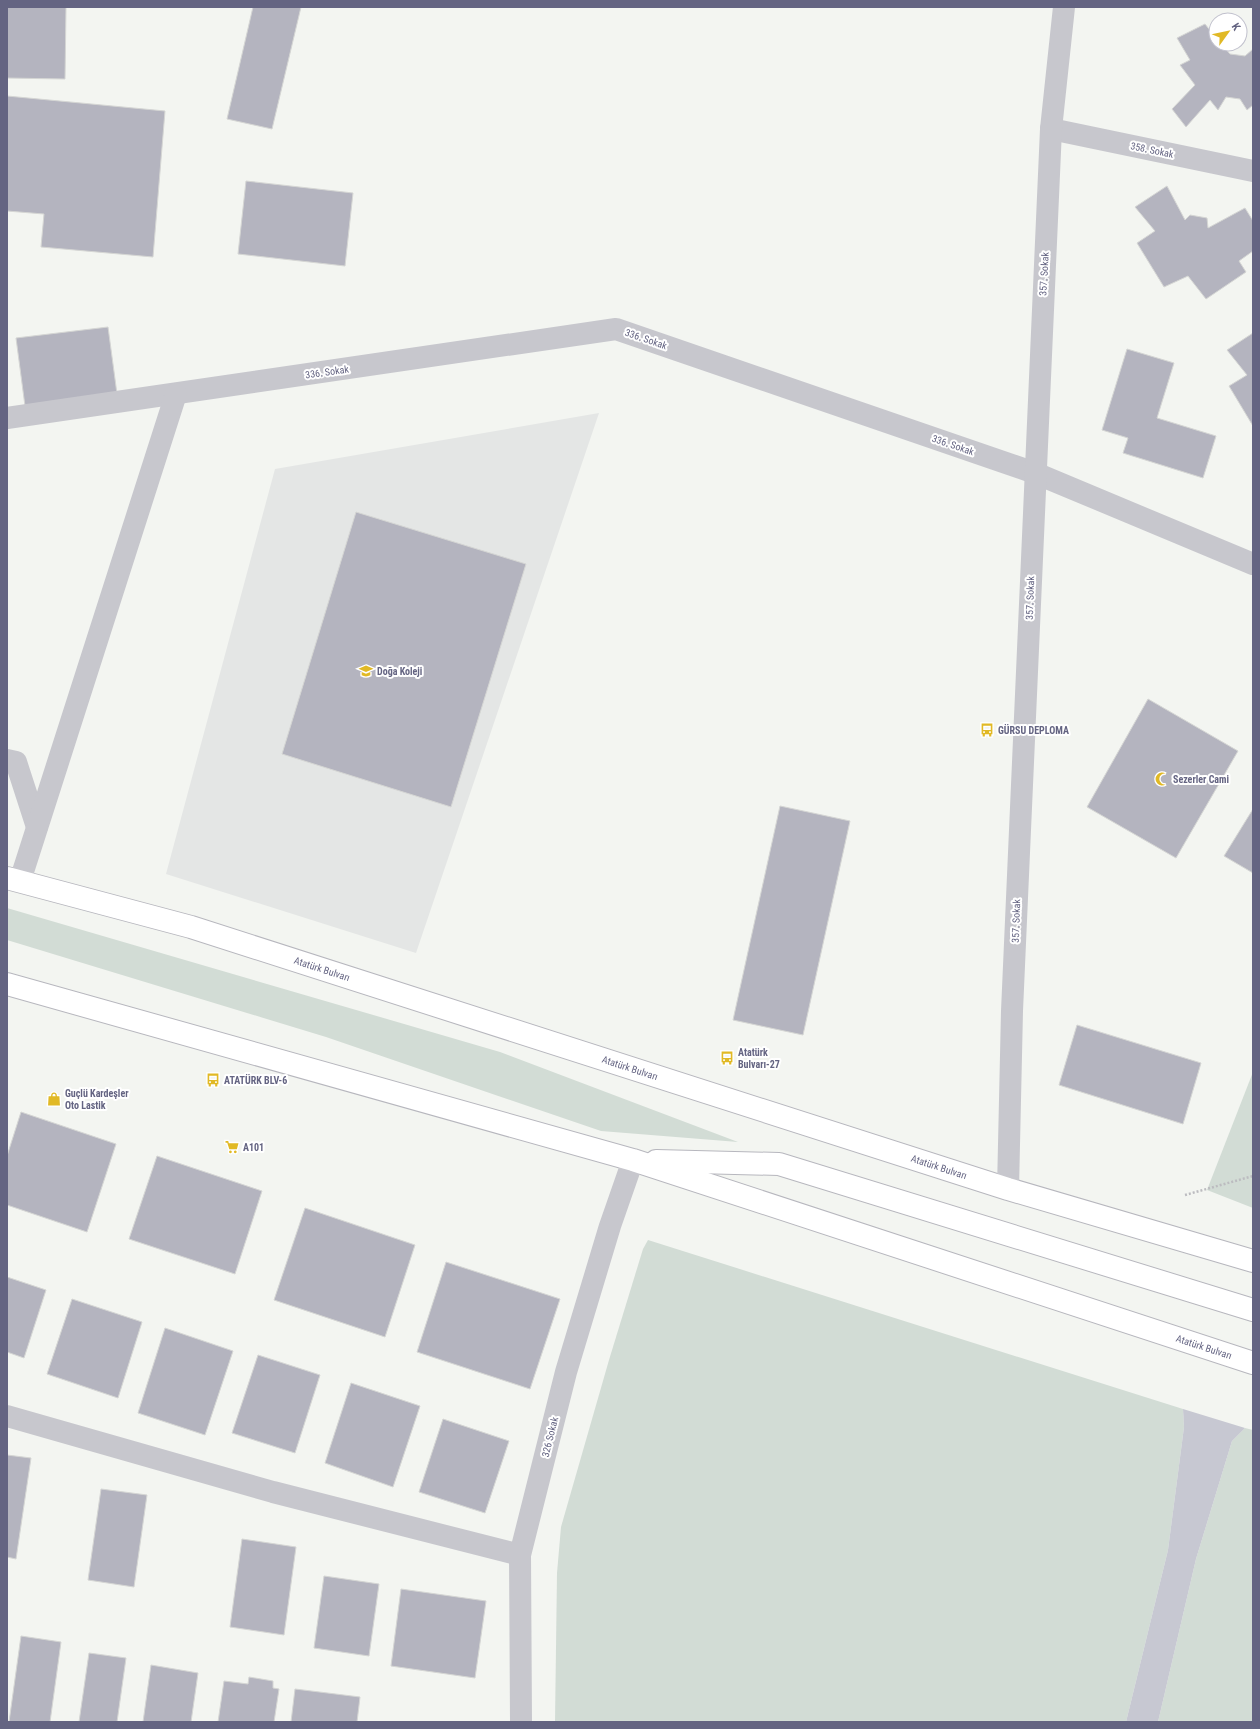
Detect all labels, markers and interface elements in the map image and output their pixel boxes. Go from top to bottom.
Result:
north arrow [1208,12,1248,52]
text: K [1229,21,1244,34]
street label: 358. Sokak [1129,140,1175,160]
street label: 357. Sokak [1037,251,1051,296]
street label: 336. Sokak [624,327,669,351]
street label: 336. Sokak [305,363,350,380]
street label: 336. Sokak [931,433,976,457]
street label: 357. Sokak [1024,575,1036,620]
school or university icon: Doğa Koleji [358,663,374,679]
place label: Doğa Koleji [377,666,422,677]
bus stop icon: GÜRSU DEPLOMA [979,722,995,738]
place label: GÜRSU DEPLOMA [998,723,1069,736]
mosque icon: Sezerler Cami [1154,771,1170,787]
place label: Sezerler Cami [1173,774,1229,785]
street label: 357. Sokak [1010,898,1022,943]
street label: Atatürk Bulvarı [293,955,351,983]
place label: Atatürk Bulvarı-27 [738,1047,780,1070]
bus stop icon: Atatürk Bulvarı-27 [719,1050,735,1066]
street label: Atatürk Bulvarı [601,1054,659,1082]
bus stop icon: ATATÜRK BLV-6 [205,1072,221,1088]
place label: ATATÜRK BLV-6 [224,1073,287,1086]
place label: Guçlü Kardeşler Oto Lastik [65,1088,129,1111]
shop icon: Guçlü Kardeşler Oto Lastik [46,1091,62,1107]
supermarket icon: A101 [224,1139,240,1155]
place label: A101 [243,1142,264,1153]
street label: Atatürk Bulvarı [910,1153,968,1181]
street label: Atatürk Bulvarı [1175,1333,1233,1361]
street label: 326 Sokak [540,1415,560,1458]

